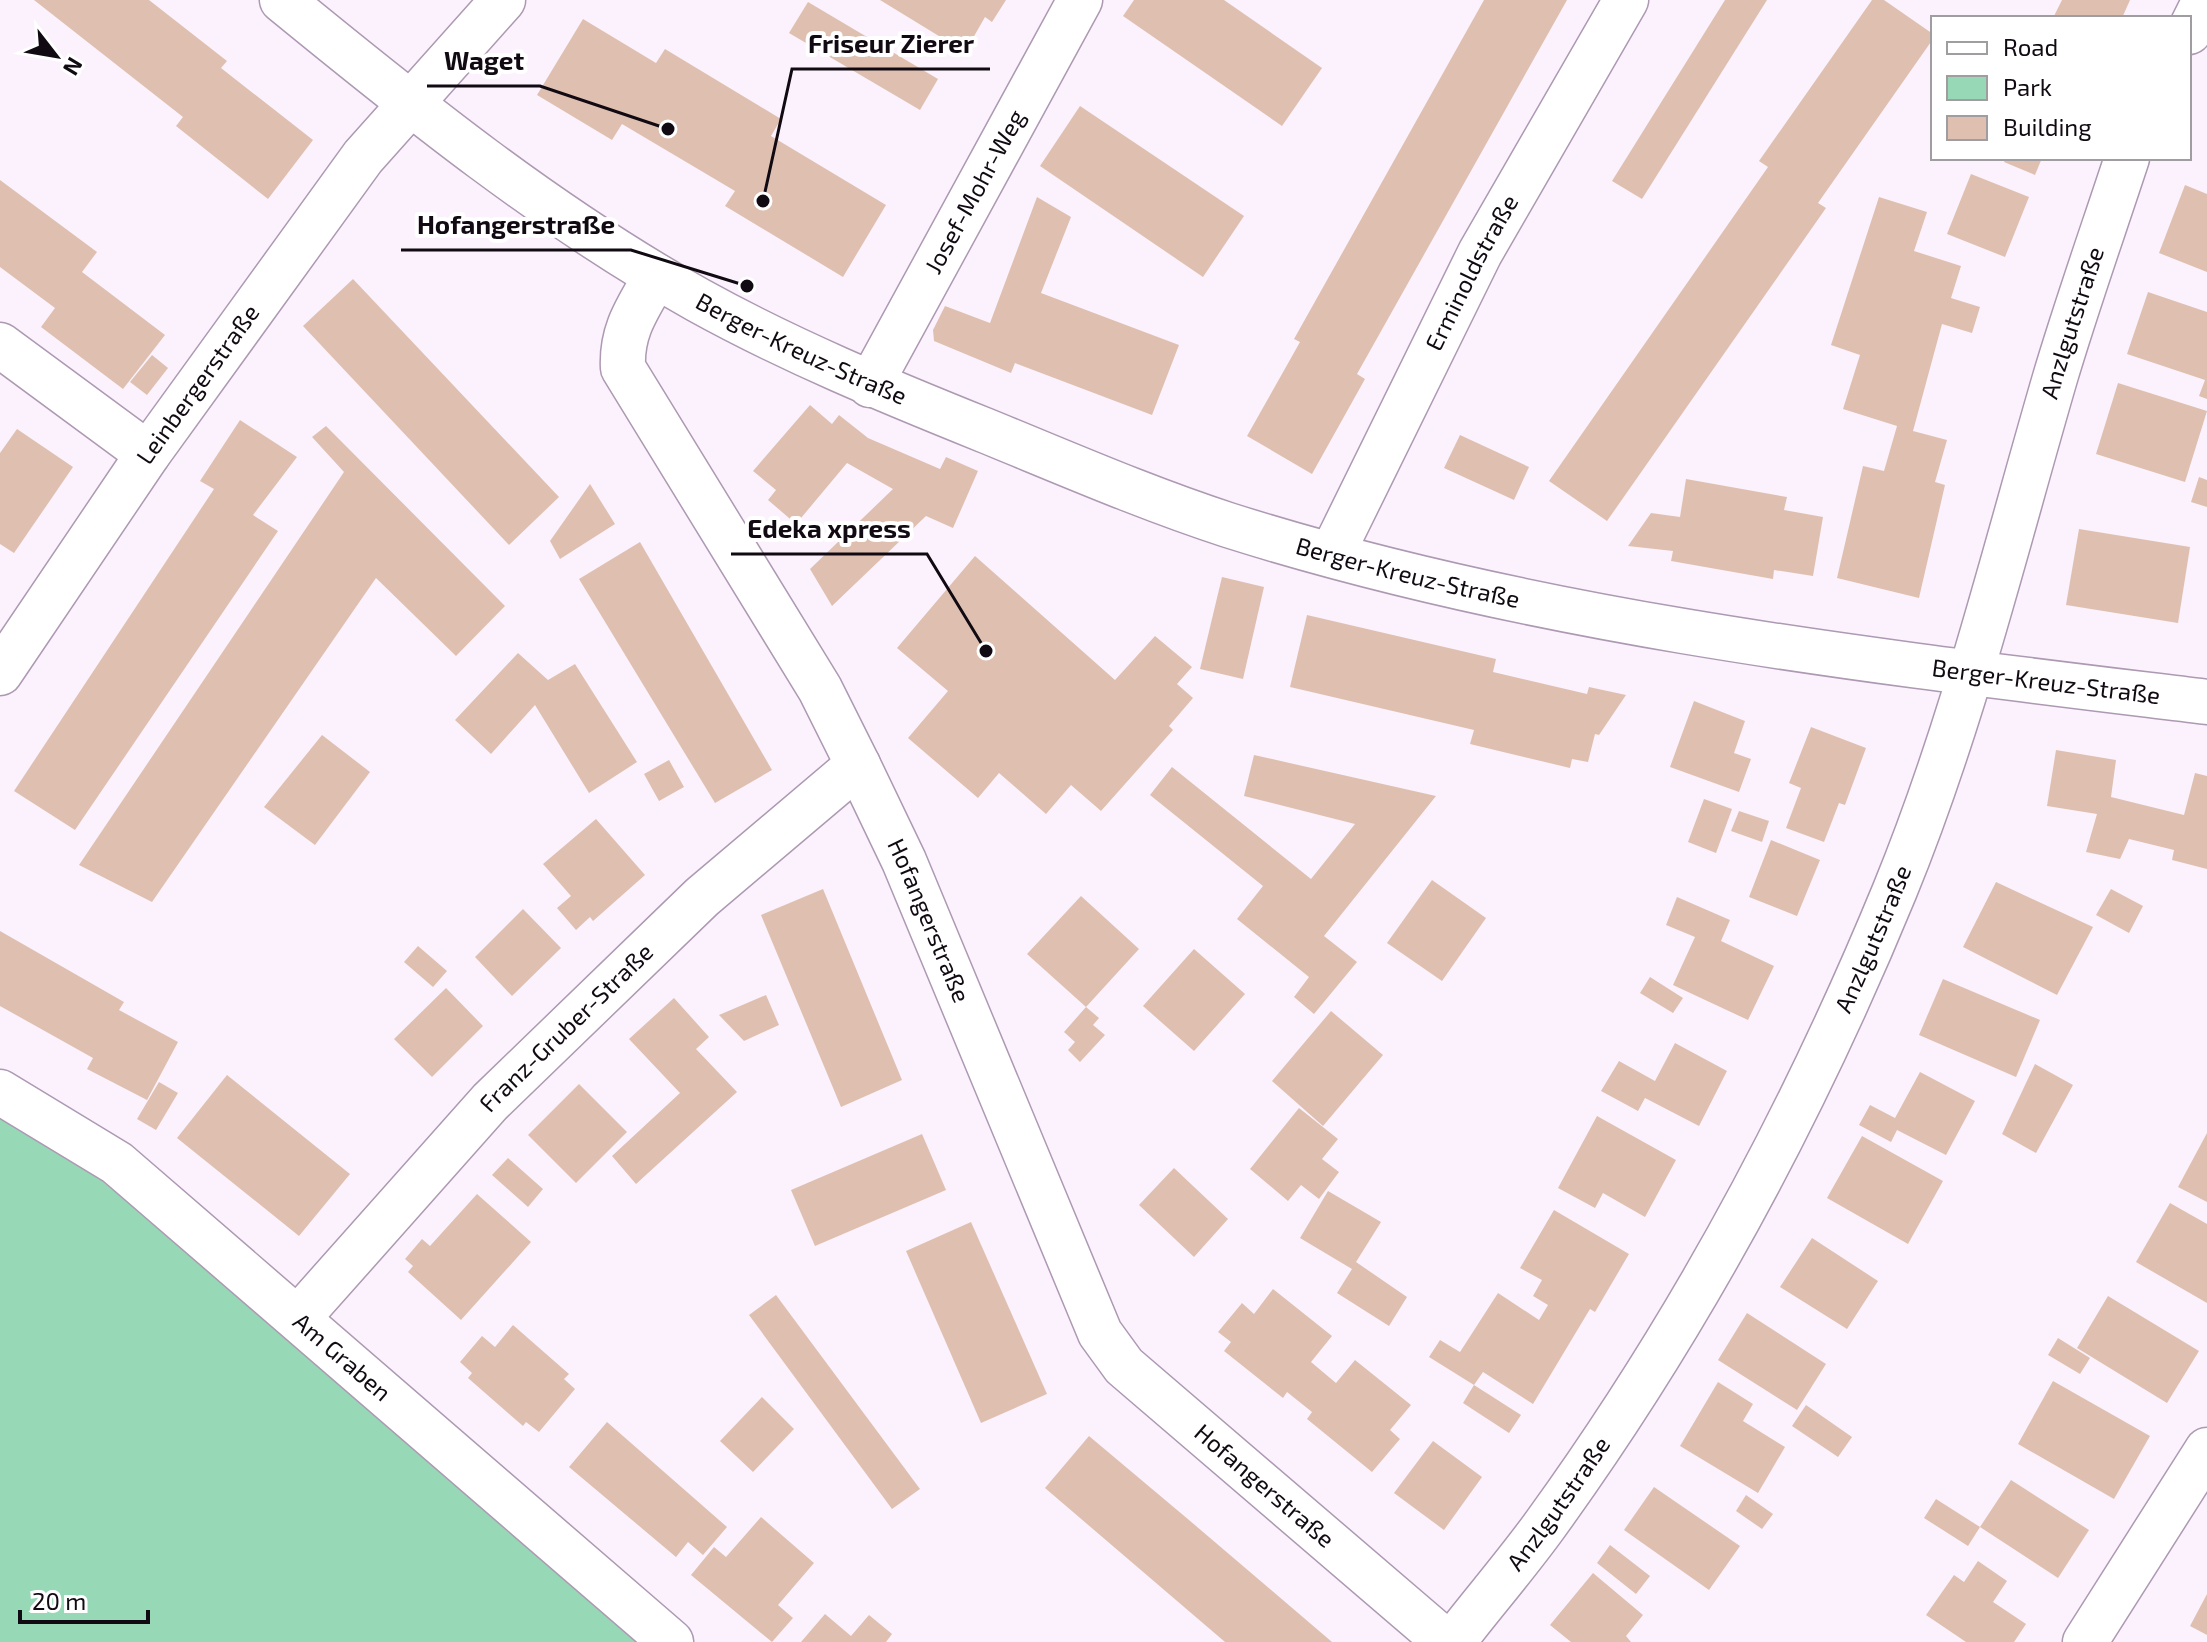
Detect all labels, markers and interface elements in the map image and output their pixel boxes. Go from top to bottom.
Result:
north arrow [16,16,96,96]
legend [1931,16,2191,160]
callout: Friseur Zierer [792,19,990,69]
text: Friseur Zierer [808,27,974,58]
text: Road [2003,32,2058,61]
callout: Waget [427,36,540,86]
text: Waget [444,44,524,75]
text: N [59,53,89,80]
text: Park [2003,72,2052,101]
street label: Josef-Mohr-Weg [918,104,1030,278]
text: Building [2003,112,2092,141]
street label: Erminoldstraße [1418,189,1523,355]
callout: Hofangerstraße [401,200,631,250]
text: Hofangerstraße [417,208,615,239]
street label: Anzlgutstraße [2034,243,2109,402]
street label: Berger-Kreuz-Straße [691,286,911,410]
street label: Leinbergerstraße [129,298,265,469]
callout: Edeka xpress [731,504,927,554]
text: Edeka xpress [747,512,911,543]
street label: Berger-Kreuz-Straße [1293,530,1523,613]
street label: Berger-Kreuz-Straße [1930,652,2162,709]
street label: Hofangerstraße [882,833,977,1006]
street label: Anzlgutstraße [1828,861,1917,1017]
street label: Franz-Gruber-Straße [472,936,658,1117]
street label: Am Graben [288,1306,398,1406]
street label: Hofangerstraße [1189,1417,1341,1553]
street label: Anzlgutstraße [1500,1431,1615,1576]
scale bar [20,1574,148,1624]
text: 20 m [32,1586,86,1615]

